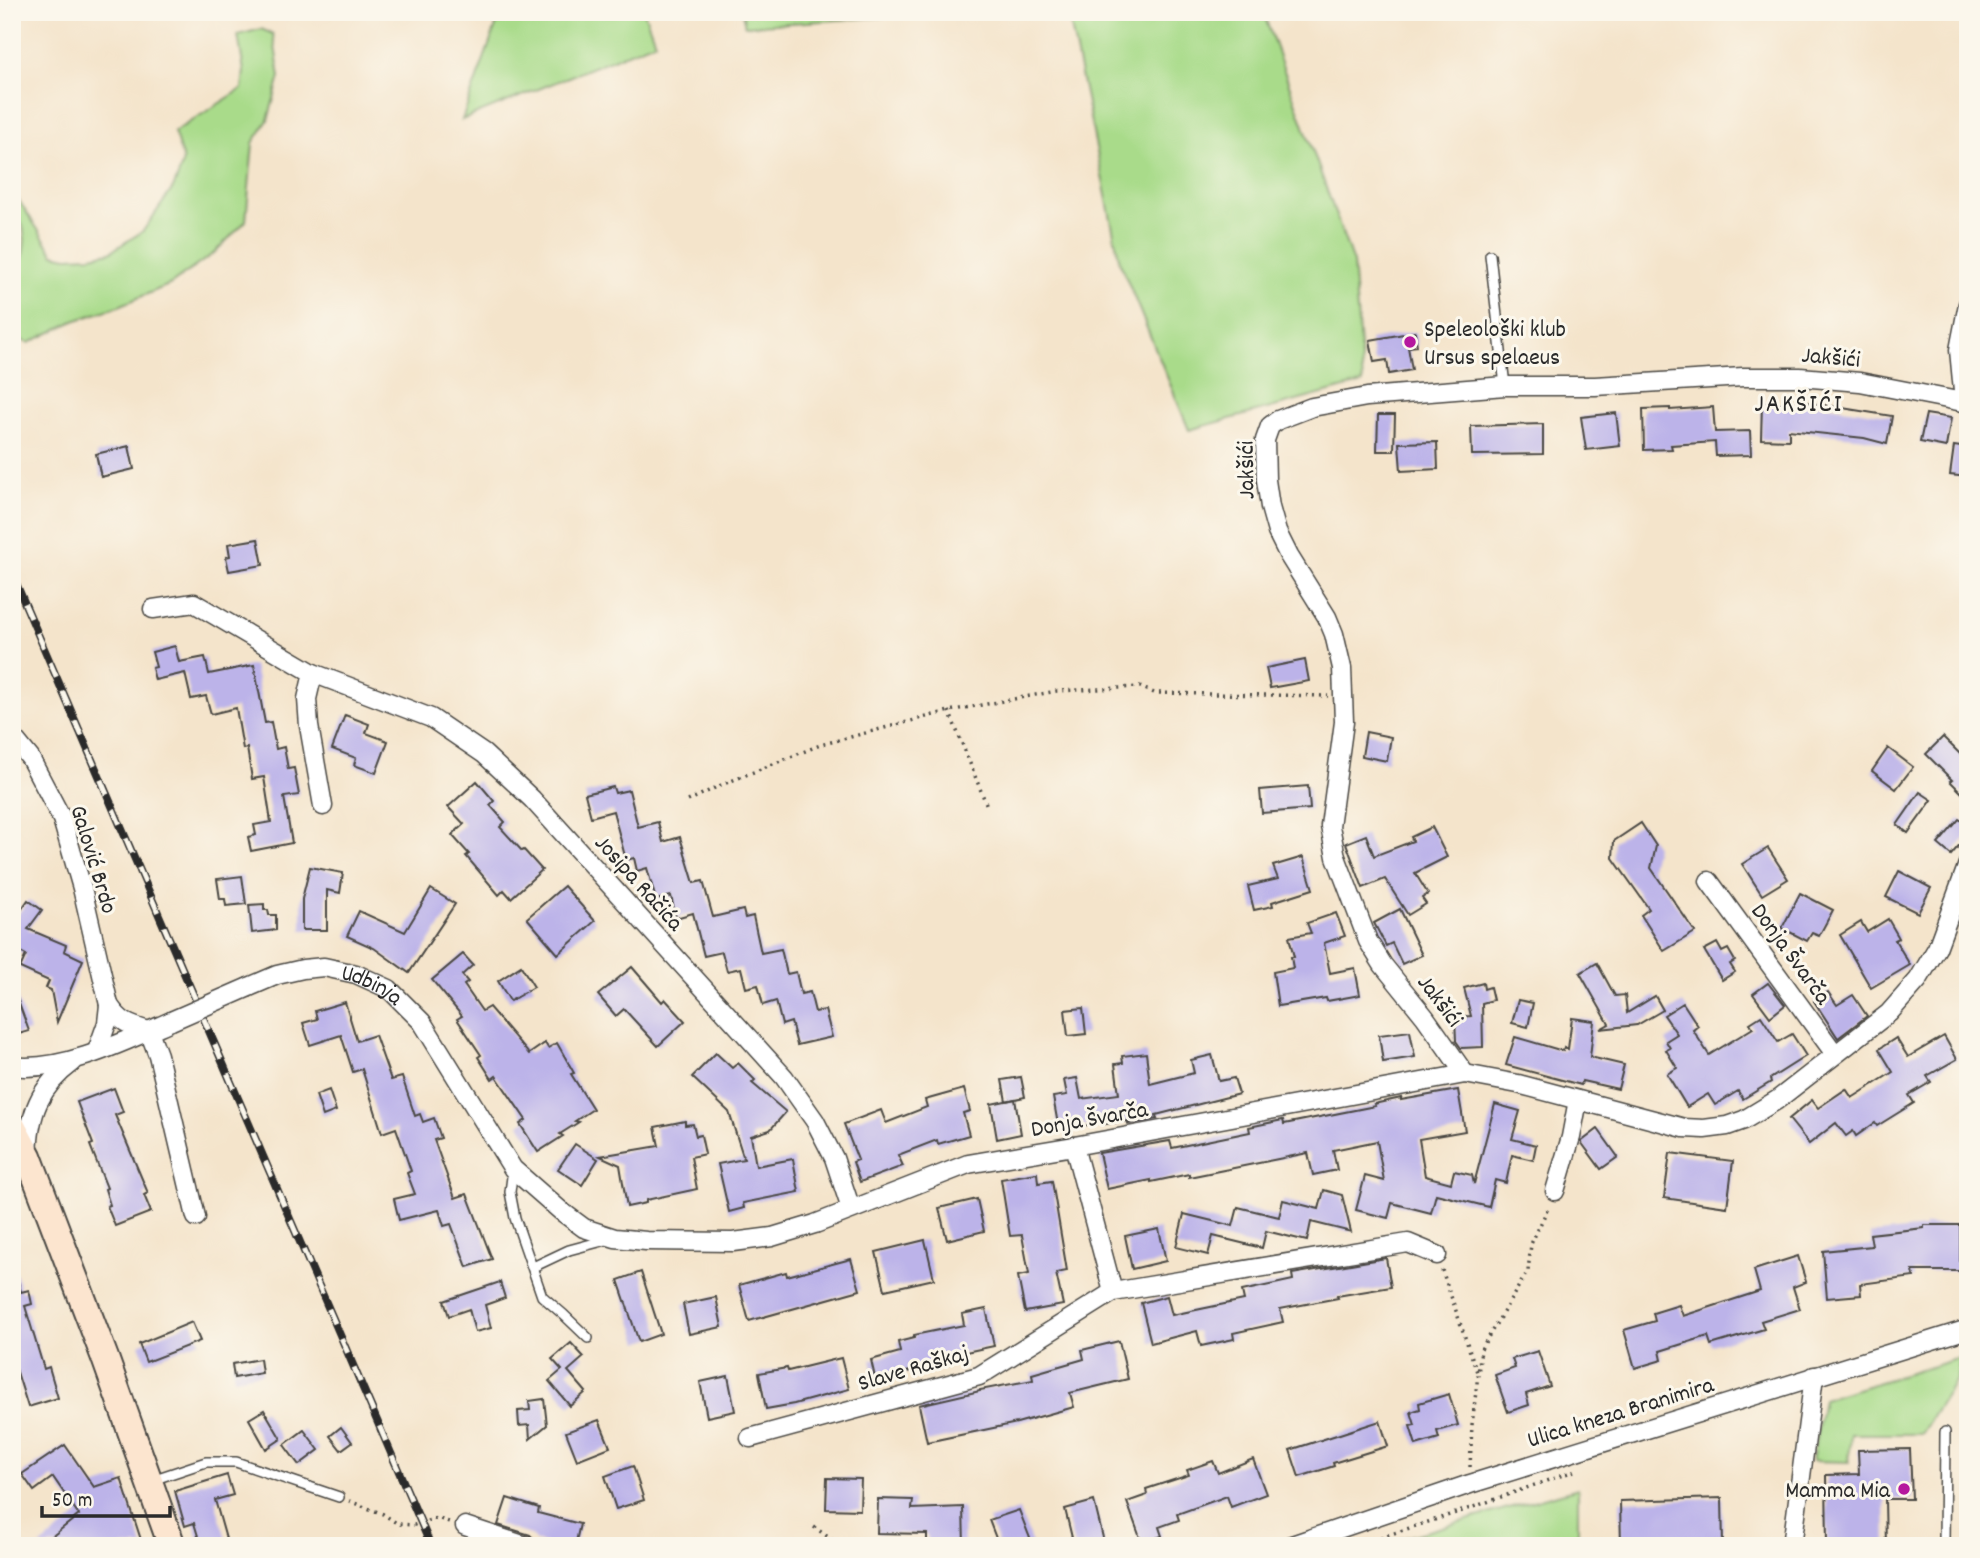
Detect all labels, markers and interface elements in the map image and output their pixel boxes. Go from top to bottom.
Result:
place label: Speleološki klub Ursus spelaeus [1424,314,1566,376]
marker: Speleološki klub Ursus spelaeus [1402,334,1418,350]
street label: Jakšići [1800,339,1861,378]
district label: JAKŠIĆI [1754,387,1844,424]
street label: Jakšići [1230,440,1266,500]
street label: Galović Brdo [60,802,125,918]
street label: Josipa Račića [585,828,691,940]
street label: Donja Švarča [1741,897,1838,1013]
street label: Udbinja [338,957,411,1015]
street label: Jakšići [1407,968,1470,1035]
street label: Donja Švarča [1028,1094,1151,1148]
street label: Slave Raškaj [854,1338,973,1402]
street label: Ulica kneza Branimira [1523,1369,1719,1458]
scale bar [42,1474,170,1518]
place label: Mamma Mia [1785,1475,1891,1509]
marker: Mamma Mia [1896,1481,1912,1497]
text: 50 m [52,1487,92,1517]

